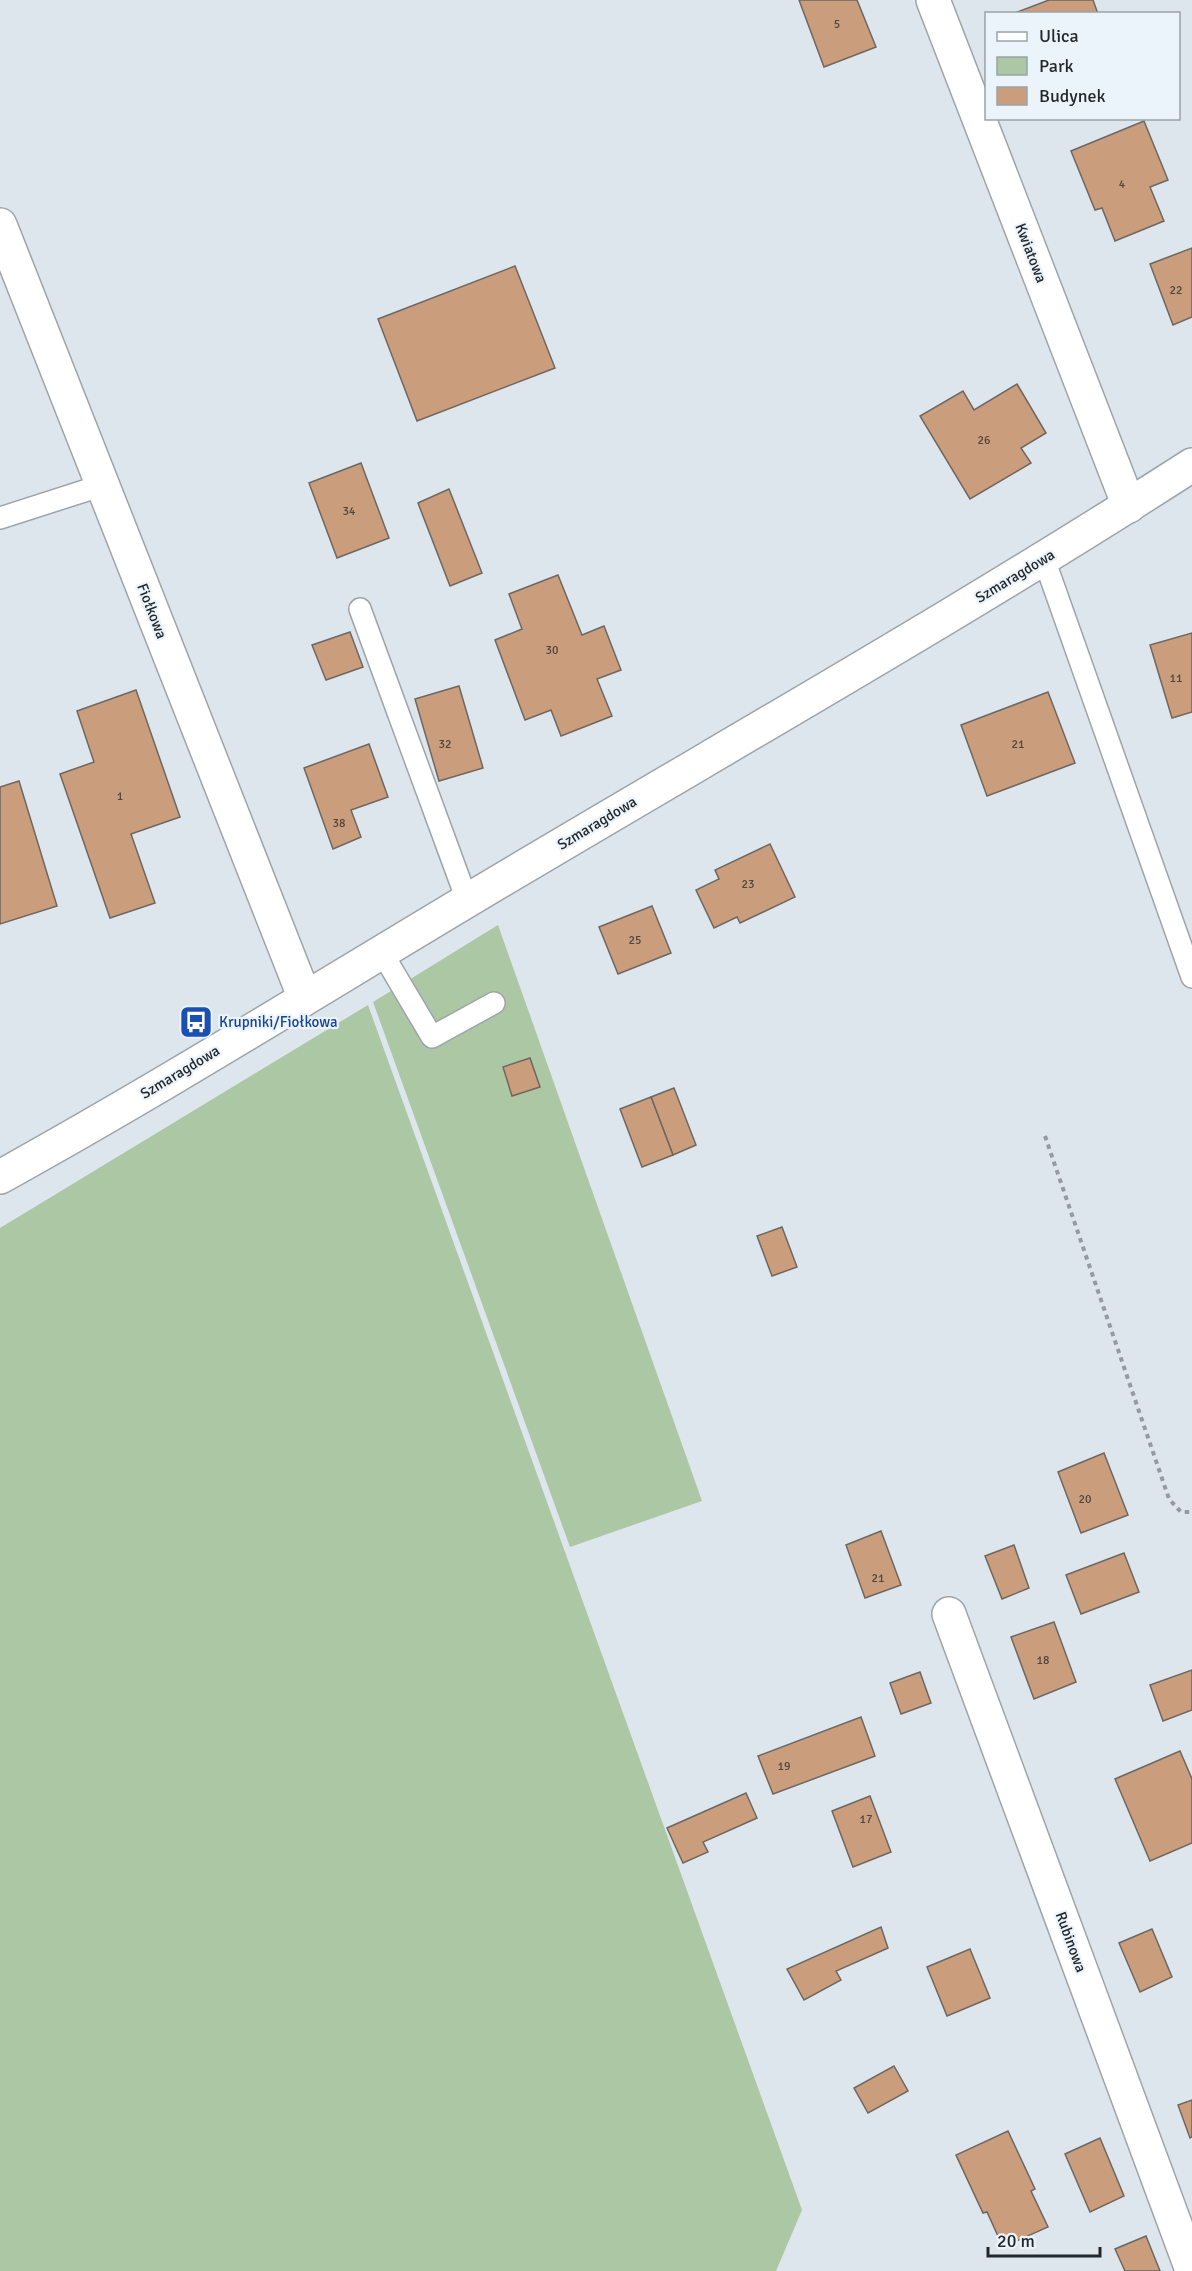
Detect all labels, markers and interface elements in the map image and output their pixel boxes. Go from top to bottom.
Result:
legend [985,12,1180,120]
house number: 5 [834,17,840,32]
text: Ulica [1039,25,1079,47]
text: Park [1039,55,1074,77]
text: Budynek [1039,85,1106,107]
house number: 4 [1119,177,1126,192]
street label: Kwiatowa [1011,221,1051,285]
house number: 22 [1170,283,1182,298]
house number: 26 [978,433,990,448]
house number: 34 [343,504,356,519]
street label: Szmaragdowa [972,545,1058,607]
street label: Fiołkowa [133,581,171,641]
house number: 30 [546,643,558,658]
house number: 11 [1170,671,1182,686]
house number: 32 [439,737,451,752]
house number: 21 [1012,737,1024,752]
house number: 1 [117,789,123,804]
street label: Szmaragdowa [554,792,640,854]
house number: 38 [333,816,345,831]
house number: 23 [742,877,754,892]
house number: 25 [629,933,641,948]
bus stop icon: Krupniki/Fiołkowa [178,1004,214,1040]
place label: Krupniki/Fiołkowa [219,1013,338,1031]
street label: Szmaragdowa [137,1041,223,1103]
house number: 20 [1079,1492,1091,1507]
house number: 21 [872,1571,884,1586]
house number: 18 [1037,1653,1049,1668]
house number: 19 [778,1759,790,1774]
house number: 17 [860,1812,872,1827]
street label: Rubinowa [1052,1909,1090,1975]
scale bar [988,2220,1100,2258]
text: 20 m [997,2230,1035,2252]

